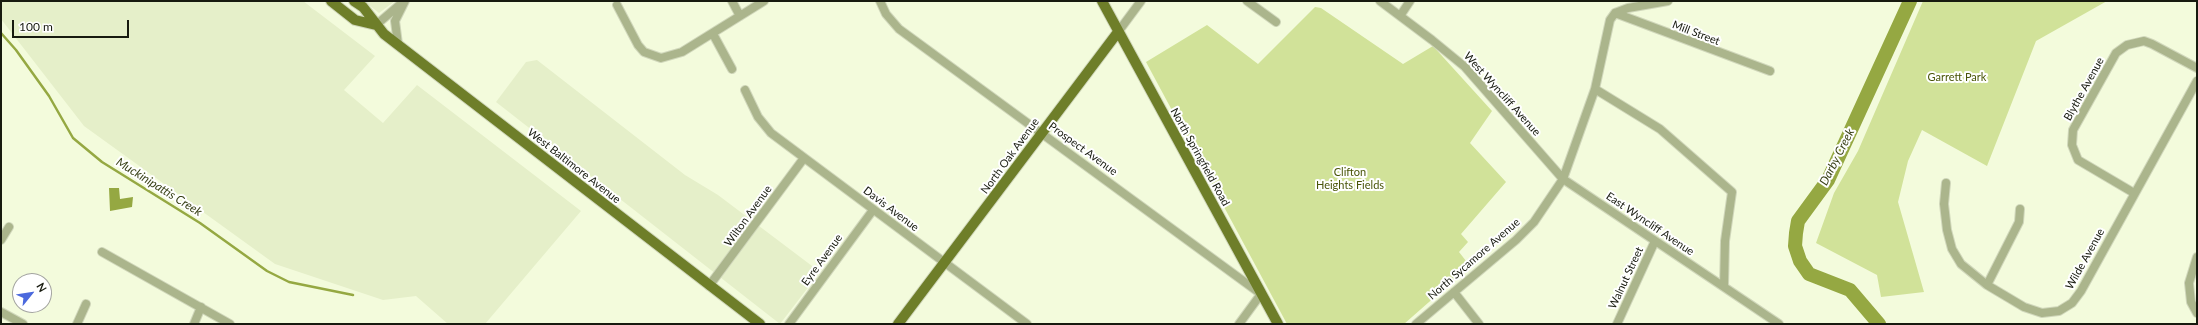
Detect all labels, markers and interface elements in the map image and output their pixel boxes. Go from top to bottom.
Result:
scale bar [14,12,131,38]
street label: Mill Street [1670,18,1722,48]
text: 100 m [19,19,53,34]
street label: West Wyncliff Avenue [1461,49,1543,139]
street label: Blythe Avenue [2061,55,2107,123]
park label: Garrett Park [1928,70,1986,84]
street label: North Springfield Road [1168,106,1232,208]
street label: North Oak Avenue [978,116,1042,196]
street label: Prospect Avenue [1046,120,1120,178]
street label: West Baltimore Avenue [525,126,623,206]
water label: Darby Creek [1817,126,1857,188]
water label: Muckinipattis Creek [113,155,205,219]
park label: Clifton Heights Fields [1316,165,1384,191]
street label: Wilton Avenue [721,183,775,249]
street label: Davis Avenue [861,184,921,234]
street label: East Wyncliff Avenue [1603,190,1697,258]
street label: North Sycamore Avenue [1425,216,1523,302]
street label: Wilde Avenue [2063,226,2107,292]
street label: Eyre Avenue [799,232,845,288]
street label: Walnut Street [1606,245,1646,311]
north arrow [12,273,52,313]
text: N [34,280,50,294]

